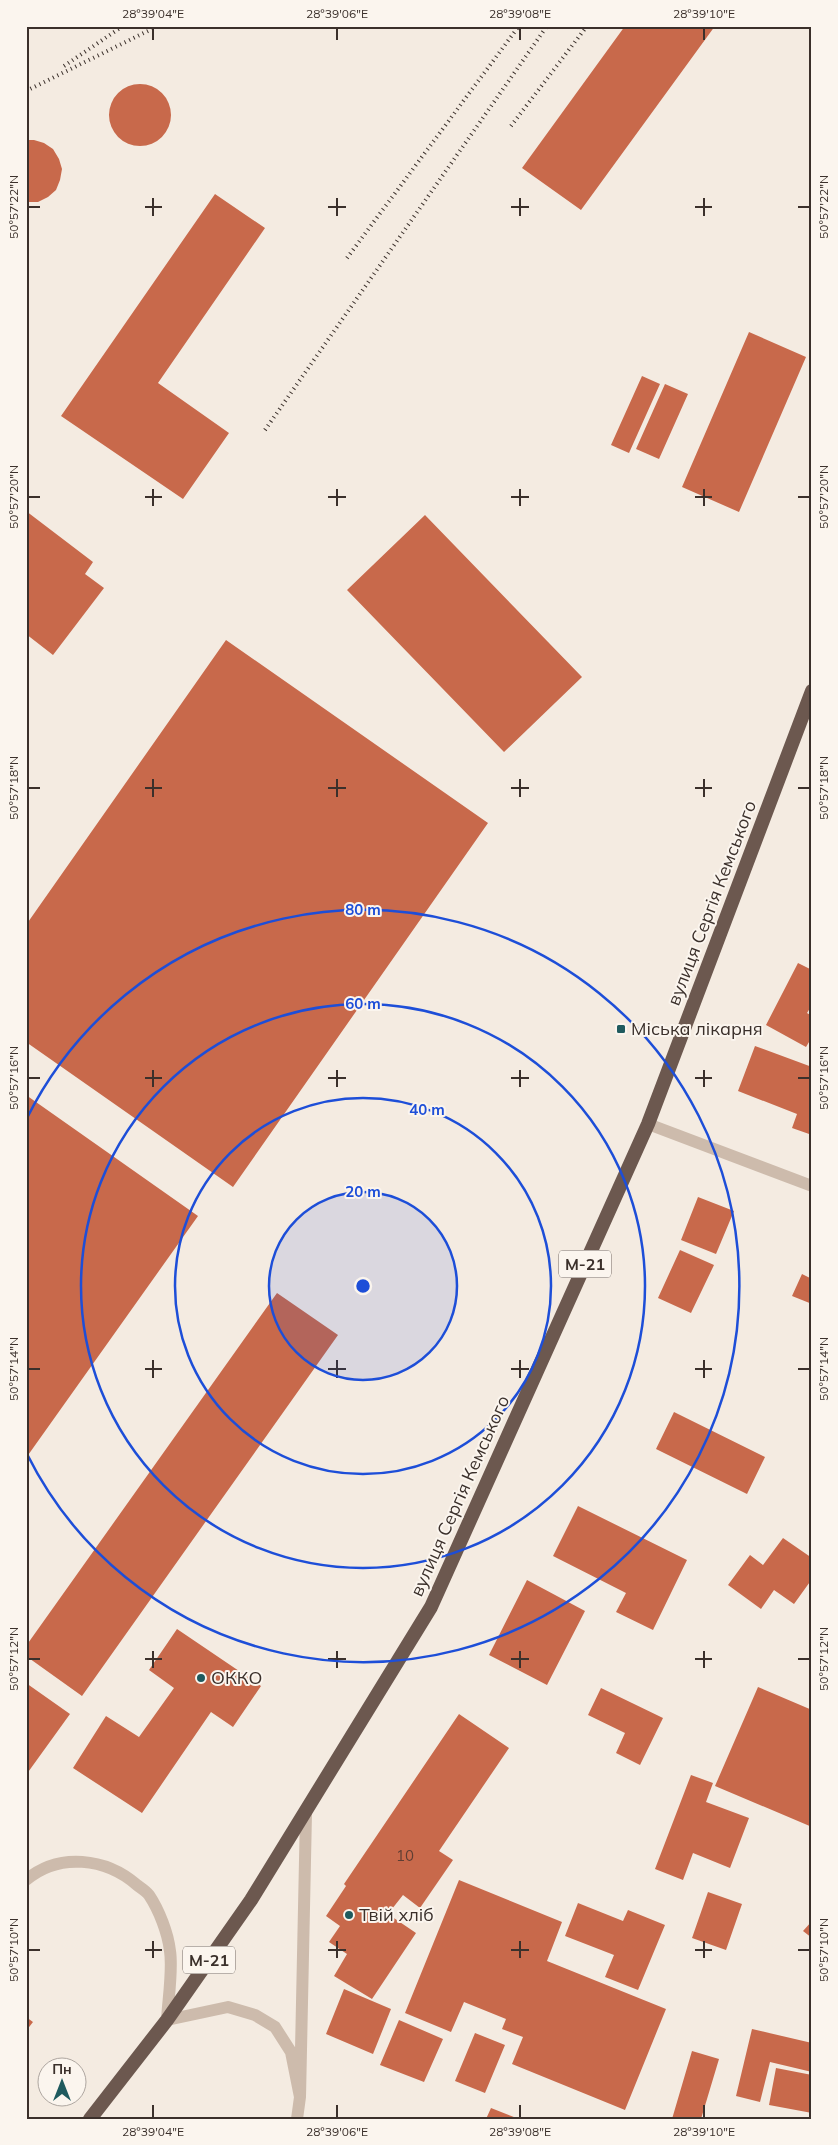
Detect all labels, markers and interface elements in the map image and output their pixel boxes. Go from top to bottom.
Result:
text: 28°39'04"E [122,6,184,21]
text: 28°39'06"E [306,6,368,21]
text: 28°39'08"E [489,6,551,21]
text: 28°39'10"E [673,6,735,21]
text: 50°57'22"N [6,175,21,239]
text: 50°57'22"N [816,175,831,239]
text: 50°57'20"N [6,465,21,529]
text: 50°57'20"N [816,465,831,529]
text: 50°57'18"N [6,756,21,820]
text: 50°57'18"N [816,756,831,820]
street label: вулиця Сергія Кемського [662,797,761,1009]
text: 80 m [345,900,381,919]
text: 60 m [345,994,381,1013]
place label: Міська лікарня [631,1017,763,1040]
marker: Міська лікарня [615,1023,627,1035]
text: 50°57'16"N [6,1046,21,1110]
text: 50°57'16"N [816,1046,831,1110]
text: 40 m [409,1100,445,1119]
text: 20 m [345,1182,381,1201]
road number: М-21 [559,1250,611,1278]
centre of rings [354,1277,372,1295]
text: 50°57'14"N [6,1337,21,1401]
text: 50°57'14"N [816,1337,831,1401]
street label: вулиця Сергія Кемського [405,1392,514,1600]
text: 50°57'12"N [6,1627,21,1691]
text: 50°57'12"N [816,1627,831,1691]
place label: ОККО [211,1666,262,1689]
marker: ОККО [195,1672,207,1684]
house number: 10 [396,1846,414,1865]
place label: Твій хліб [359,1903,434,1926]
marker: Твій хліб [343,1909,355,1921]
text: 50°57'10"N [6,1918,21,1982]
text: 50°57'10"N [816,1918,831,1982]
road number: М-21 [183,1946,235,1974]
north arrow [38,2058,88,2108]
text: Пн [52,2060,72,2078]
text: 28°39'04"E [122,2124,184,2139]
text: 28°39'06"E [306,2124,368,2139]
text: 28°39'08"E [489,2124,551,2139]
text: 28°39'10"E [673,2124,735,2139]

